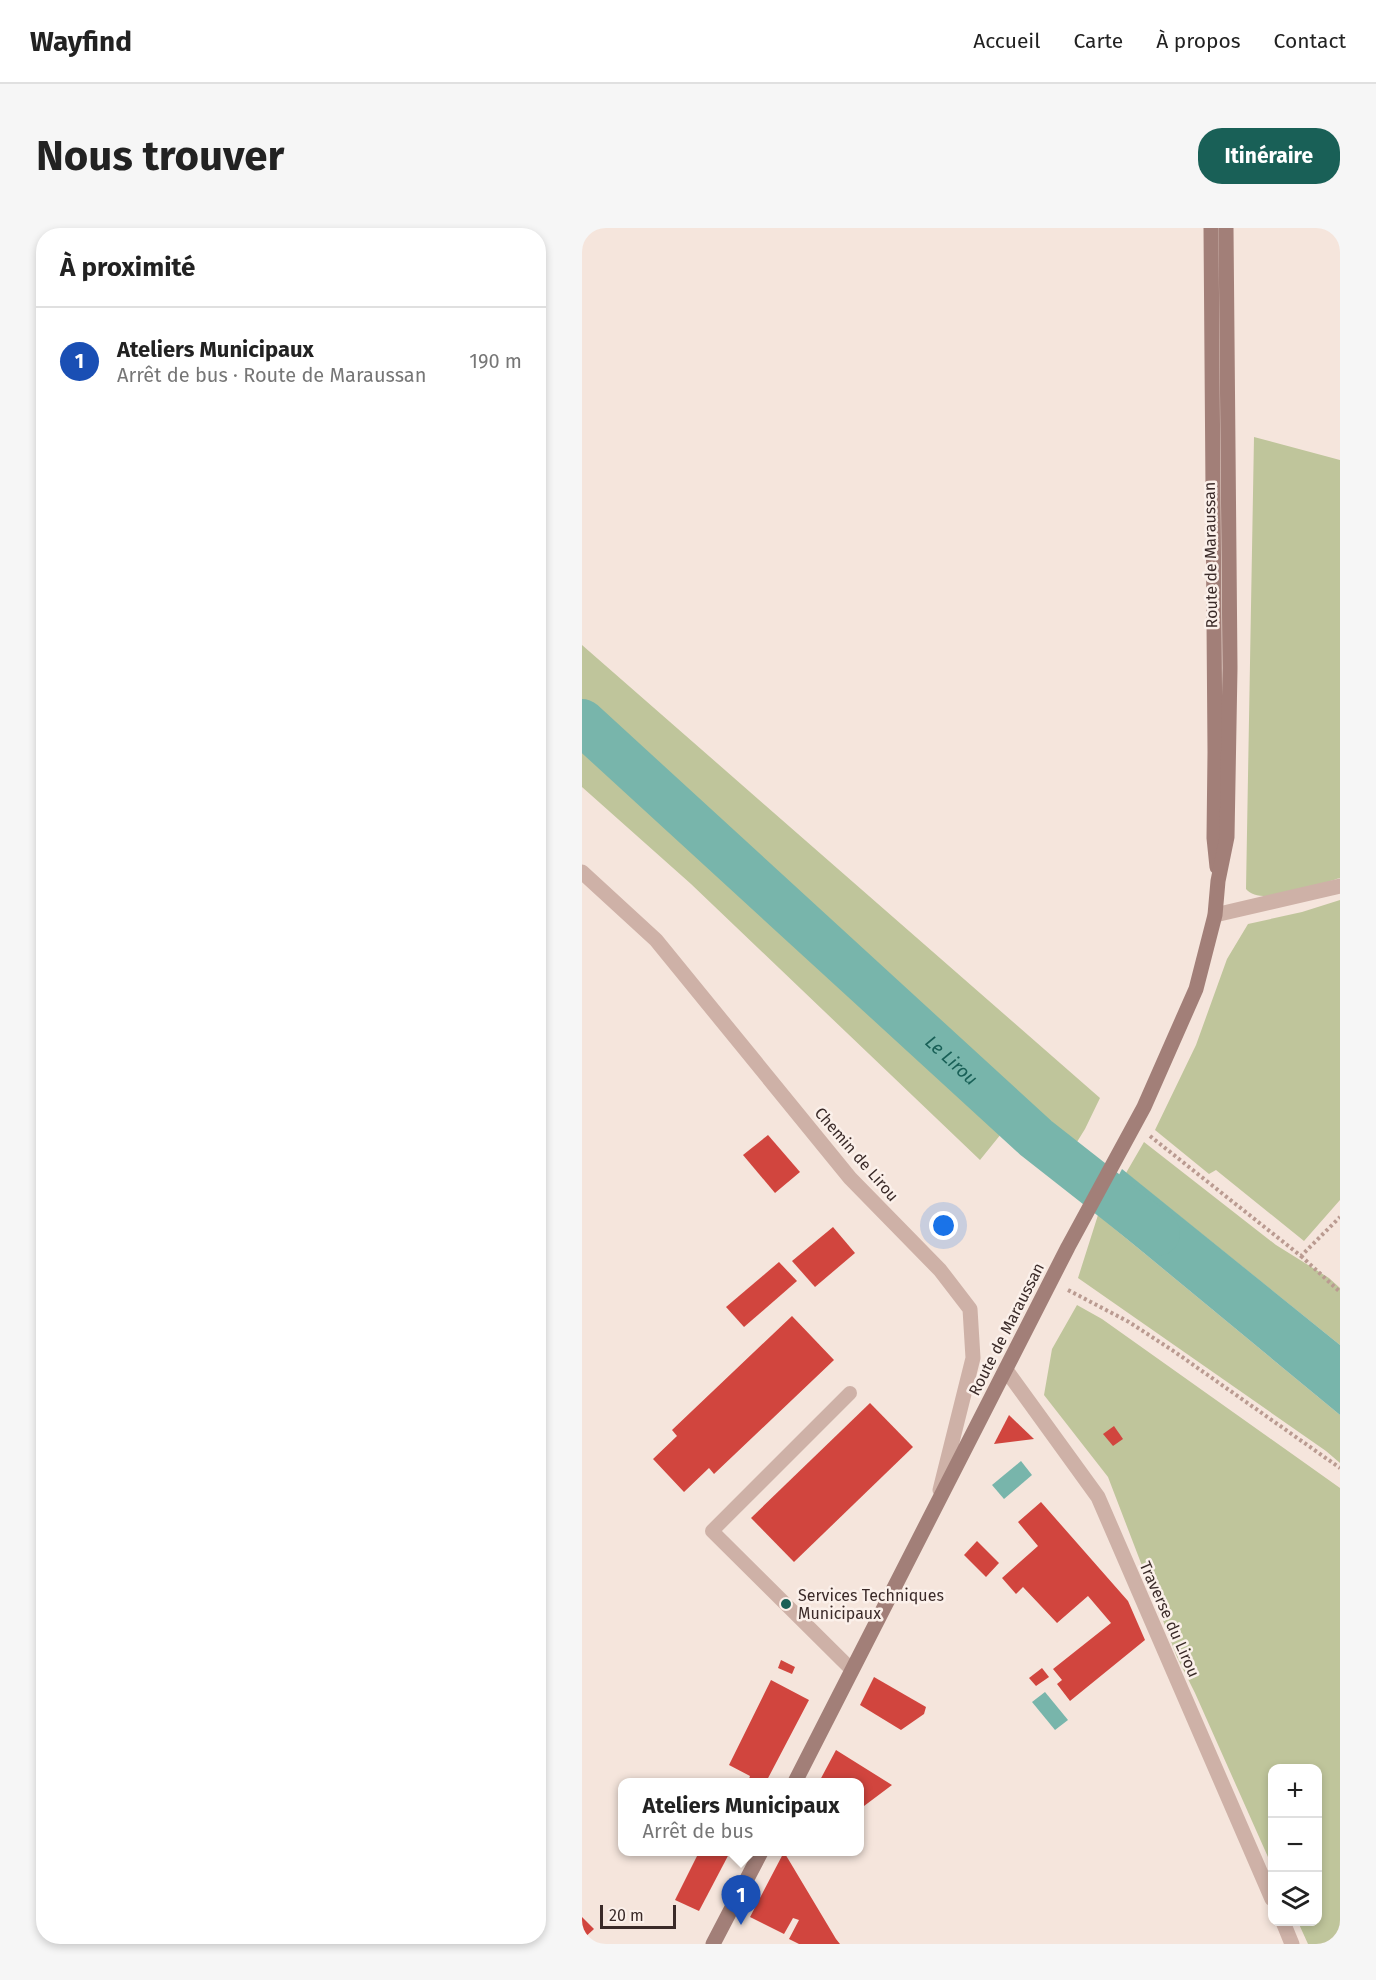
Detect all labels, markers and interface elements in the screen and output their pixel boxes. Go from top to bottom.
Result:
text: Wayfind [30,25,132,58]
text: Accueil [973,28,1040,54]
text: Carte [1073,28,1123,54]
text: À propos [1156,28,1241,54]
text: Contact [1274,28,1346,54]
button: Itinéraire [1198,128,1340,184]
text: Nous trouver [36,131,284,181]
text: À proximité [60,252,195,283]
text: Ateliers Municipaux [117,336,314,363]
text: 1 [75,349,84,373]
text: 190 m [469,349,522,373]
text: Arrêt de bus · Route de Maraussan [117,363,426,387]
street label: Route de Maraussan [1200,482,1221,628]
water label: Le Lirou [921,1031,982,1090]
street label: Chemin de Lirou [811,1104,903,1205]
your location [929,1211,958,1240]
street label: Route de Maraussan [965,1260,1048,1399]
street label: Traverse du Lirou [1135,1558,1204,1680]
place label: Services Techniques Municipaux [798,1586,944,1623]
marker: Services Techniques Municipaux [779,1597,793,1611]
map controls [1268,1764,1322,1926]
button: + [1268,1764,1322,1818]
popup [618,1778,864,1856]
text: Ateliers Municipaux [643,1792,839,1819]
button: − [1268,1818,1322,1872]
text: Arrêt de bus [643,1819,753,1843]
button: layers [1268,1872,1322,1926]
pin: 1 [722,1876,760,1925]
scale bar [600,1902,676,1930]
text: 20 m [609,1906,644,1925]

